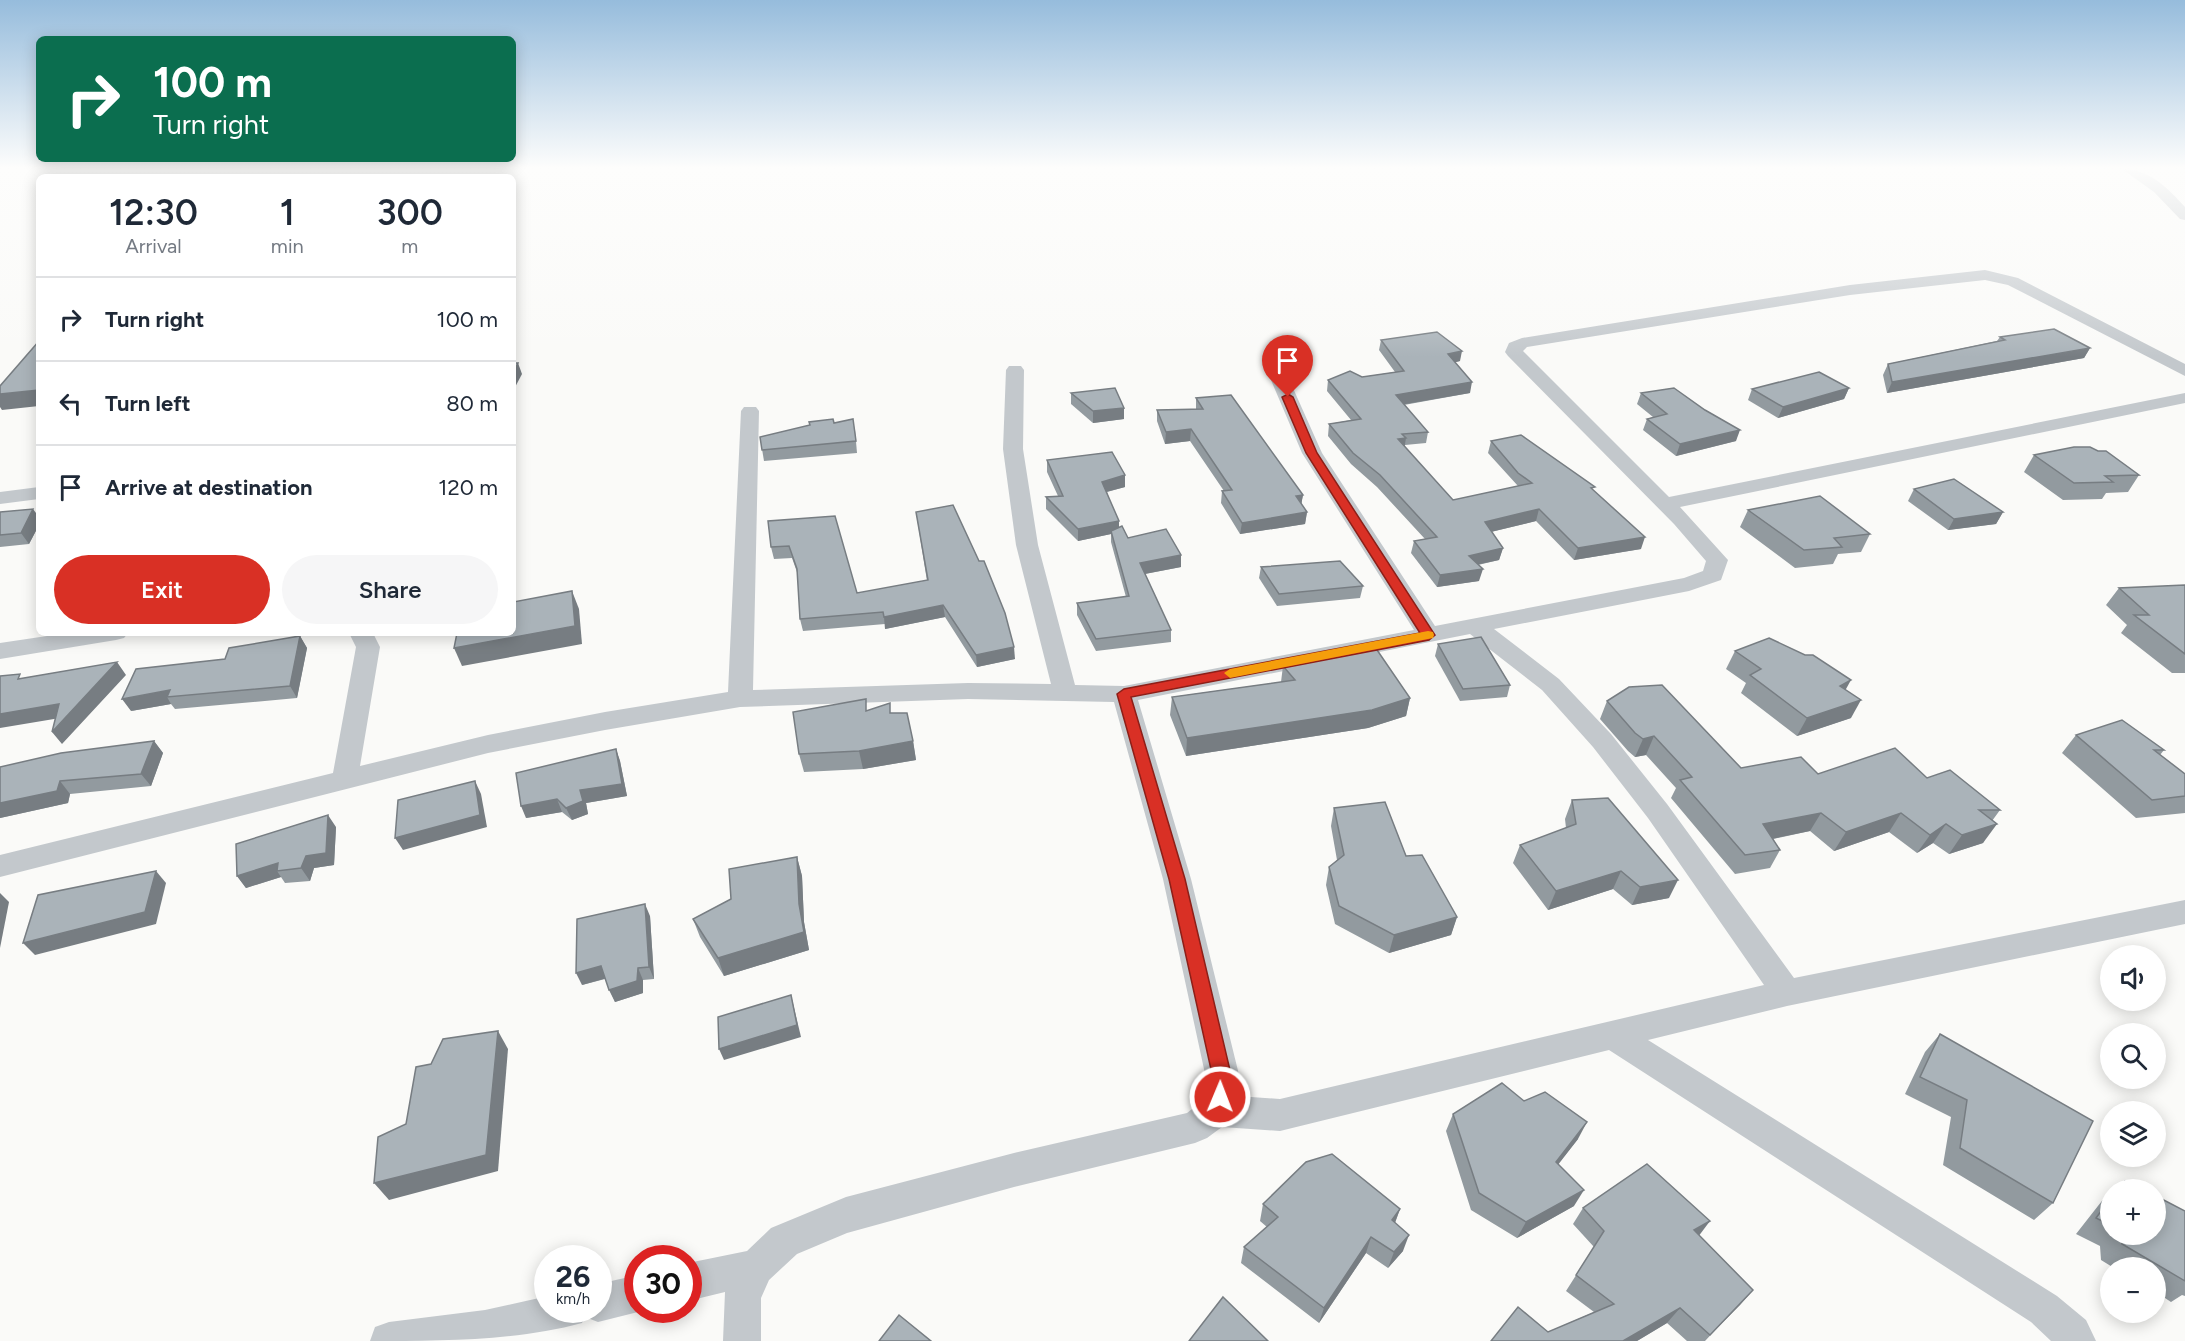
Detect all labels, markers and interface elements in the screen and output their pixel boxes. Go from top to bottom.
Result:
text: 100 m [153,57,272,108]
icon: right [54,60,132,138]
text: Turn right [153,108,269,141]
text: 12:30 [109,191,198,234]
text: 1 [280,191,295,234]
text: 300 [377,191,443,234]
text: Arrival [125,234,182,258]
text: min [271,234,304,258]
text: m [401,234,418,258]
icon: right [54,303,87,336]
text: Turn right [105,306,204,333]
text: 100 m [437,306,498,333]
pin [1262,335,1313,397]
icon: arrive [1271,344,1304,377]
icon: left [54,387,87,420]
text: Turn left [105,390,191,417]
text: 80 m [446,390,498,417]
icon: arrive [54,471,87,504]
text: Arrive at destination [105,474,313,501]
text: 120 m [438,474,498,501]
button: Exit [54,555,270,624]
button: Share [282,555,498,624]
map controls [2100,945,2166,1323]
button: sound [2100,945,2166,1011]
button: search [2100,1023,2166,1089]
position arrow [1188,1065,1252,1129]
button: layers [2100,1101,2166,1167]
button: + [2100,1179,2166,1245]
speed limit sign: 30 [624,1245,702,1323]
button: − [2100,1257,2166,1323]
text: 26 [556,1258,590,1295]
text: km/h [556,1290,590,1308]

